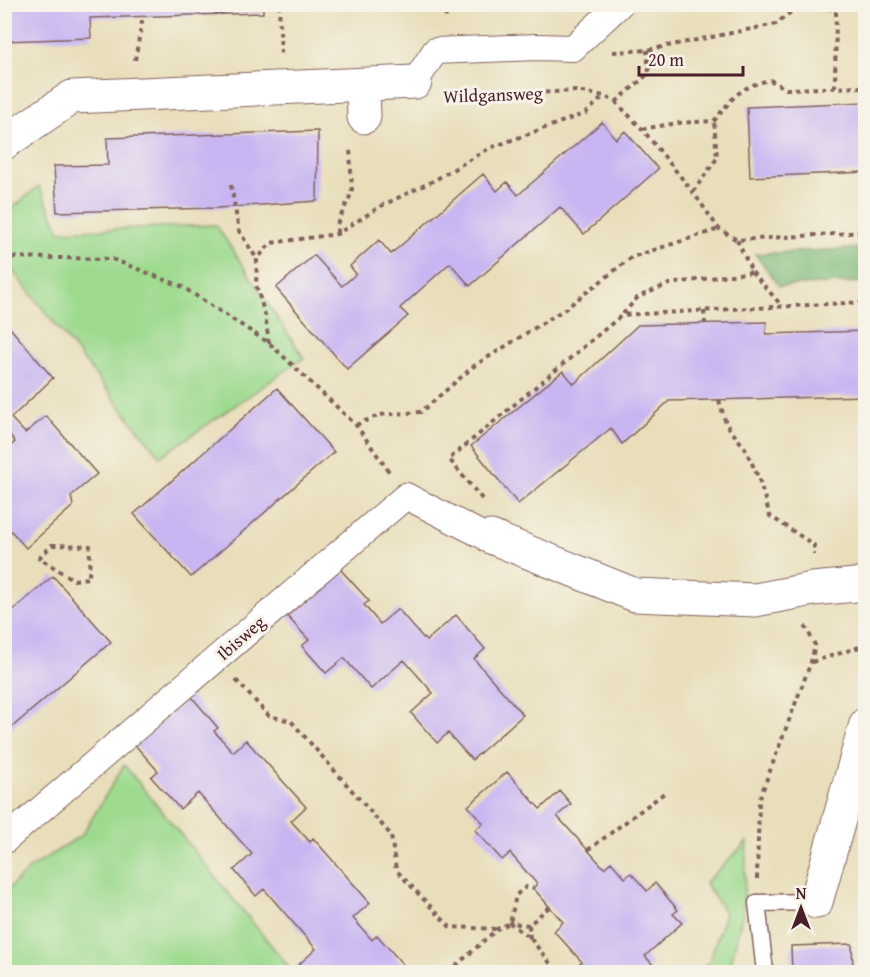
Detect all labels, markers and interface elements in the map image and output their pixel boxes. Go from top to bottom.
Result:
scale bar [639,39,742,77]
text: 20 m [648,46,684,73]
street label: Wildgansweg [443,79,543,110]
street label: Ibisweg [210,609,271,666]
north arrow [771,878,831,938]
text: N [796,881,807,905]

